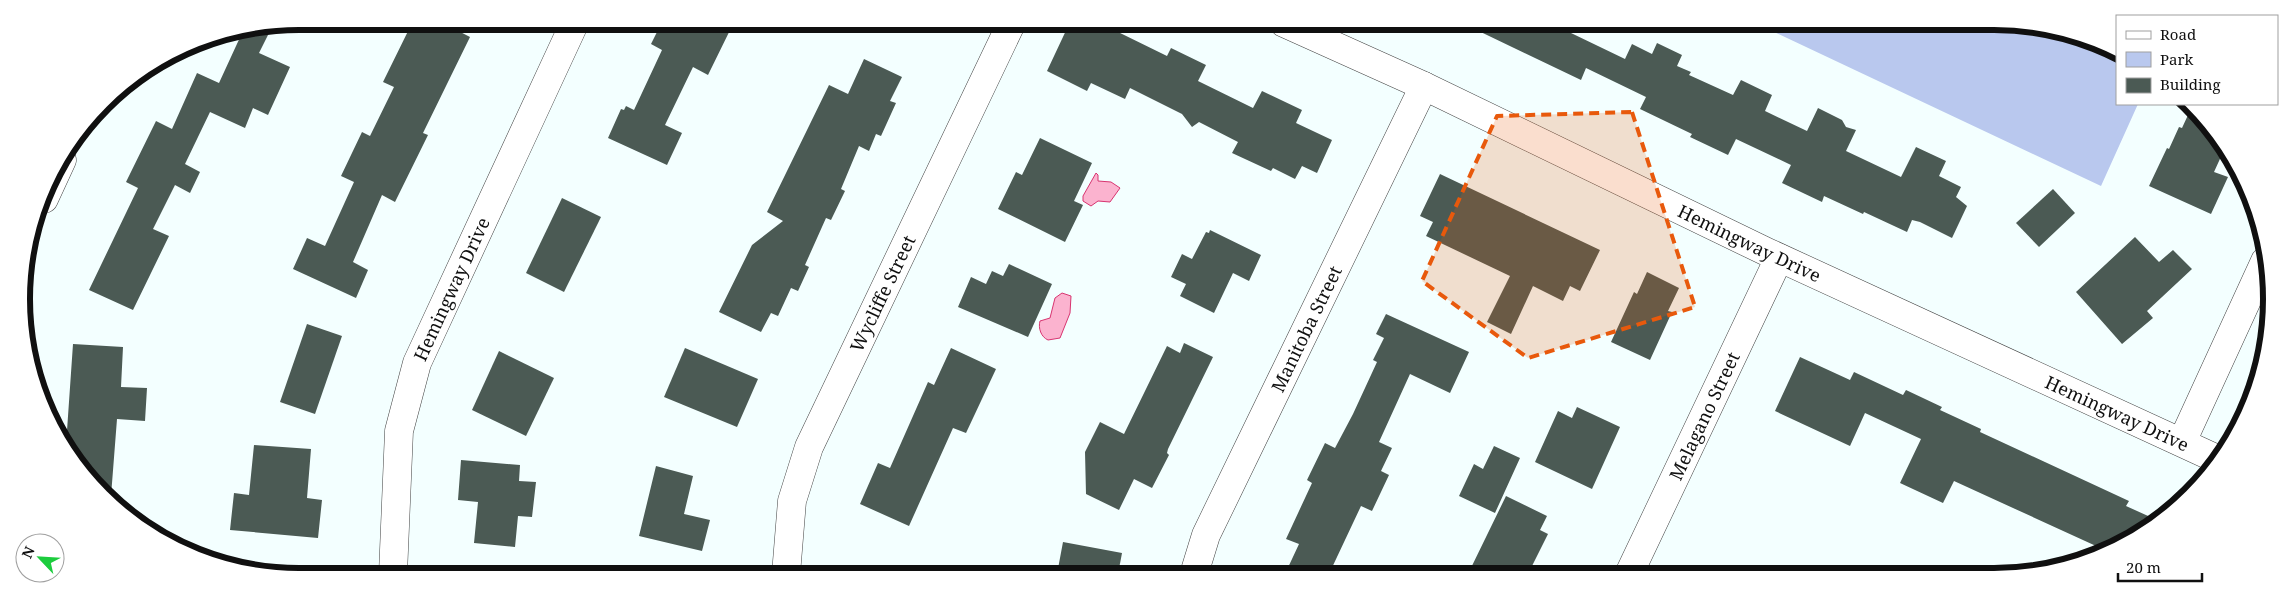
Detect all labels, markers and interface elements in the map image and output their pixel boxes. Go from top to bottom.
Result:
legend [2116,15,2278,105]
text: Road [2160,24,2196,44]
text: Park [2160,49,2194,69]
text: Building [2160,74,2221,94]
street label: Hemingway Drive [1674,199,1825,287]
street label: Hemingway Drive [408,213,495,365]
street label: Wycliffe Street [844,231,920,356]
street label: Manitoba Street [1265,262,1347,396]
street label: Melagano Street [1663,348,1745,484]
street label: Hemingway Drive [2041,370,2193,456]
north arrow [15,533,65,583]
text: N [17,543,39,561]
scale bar [2118,550,2202,582]
text: 20 m [2126,557,2161,577]

